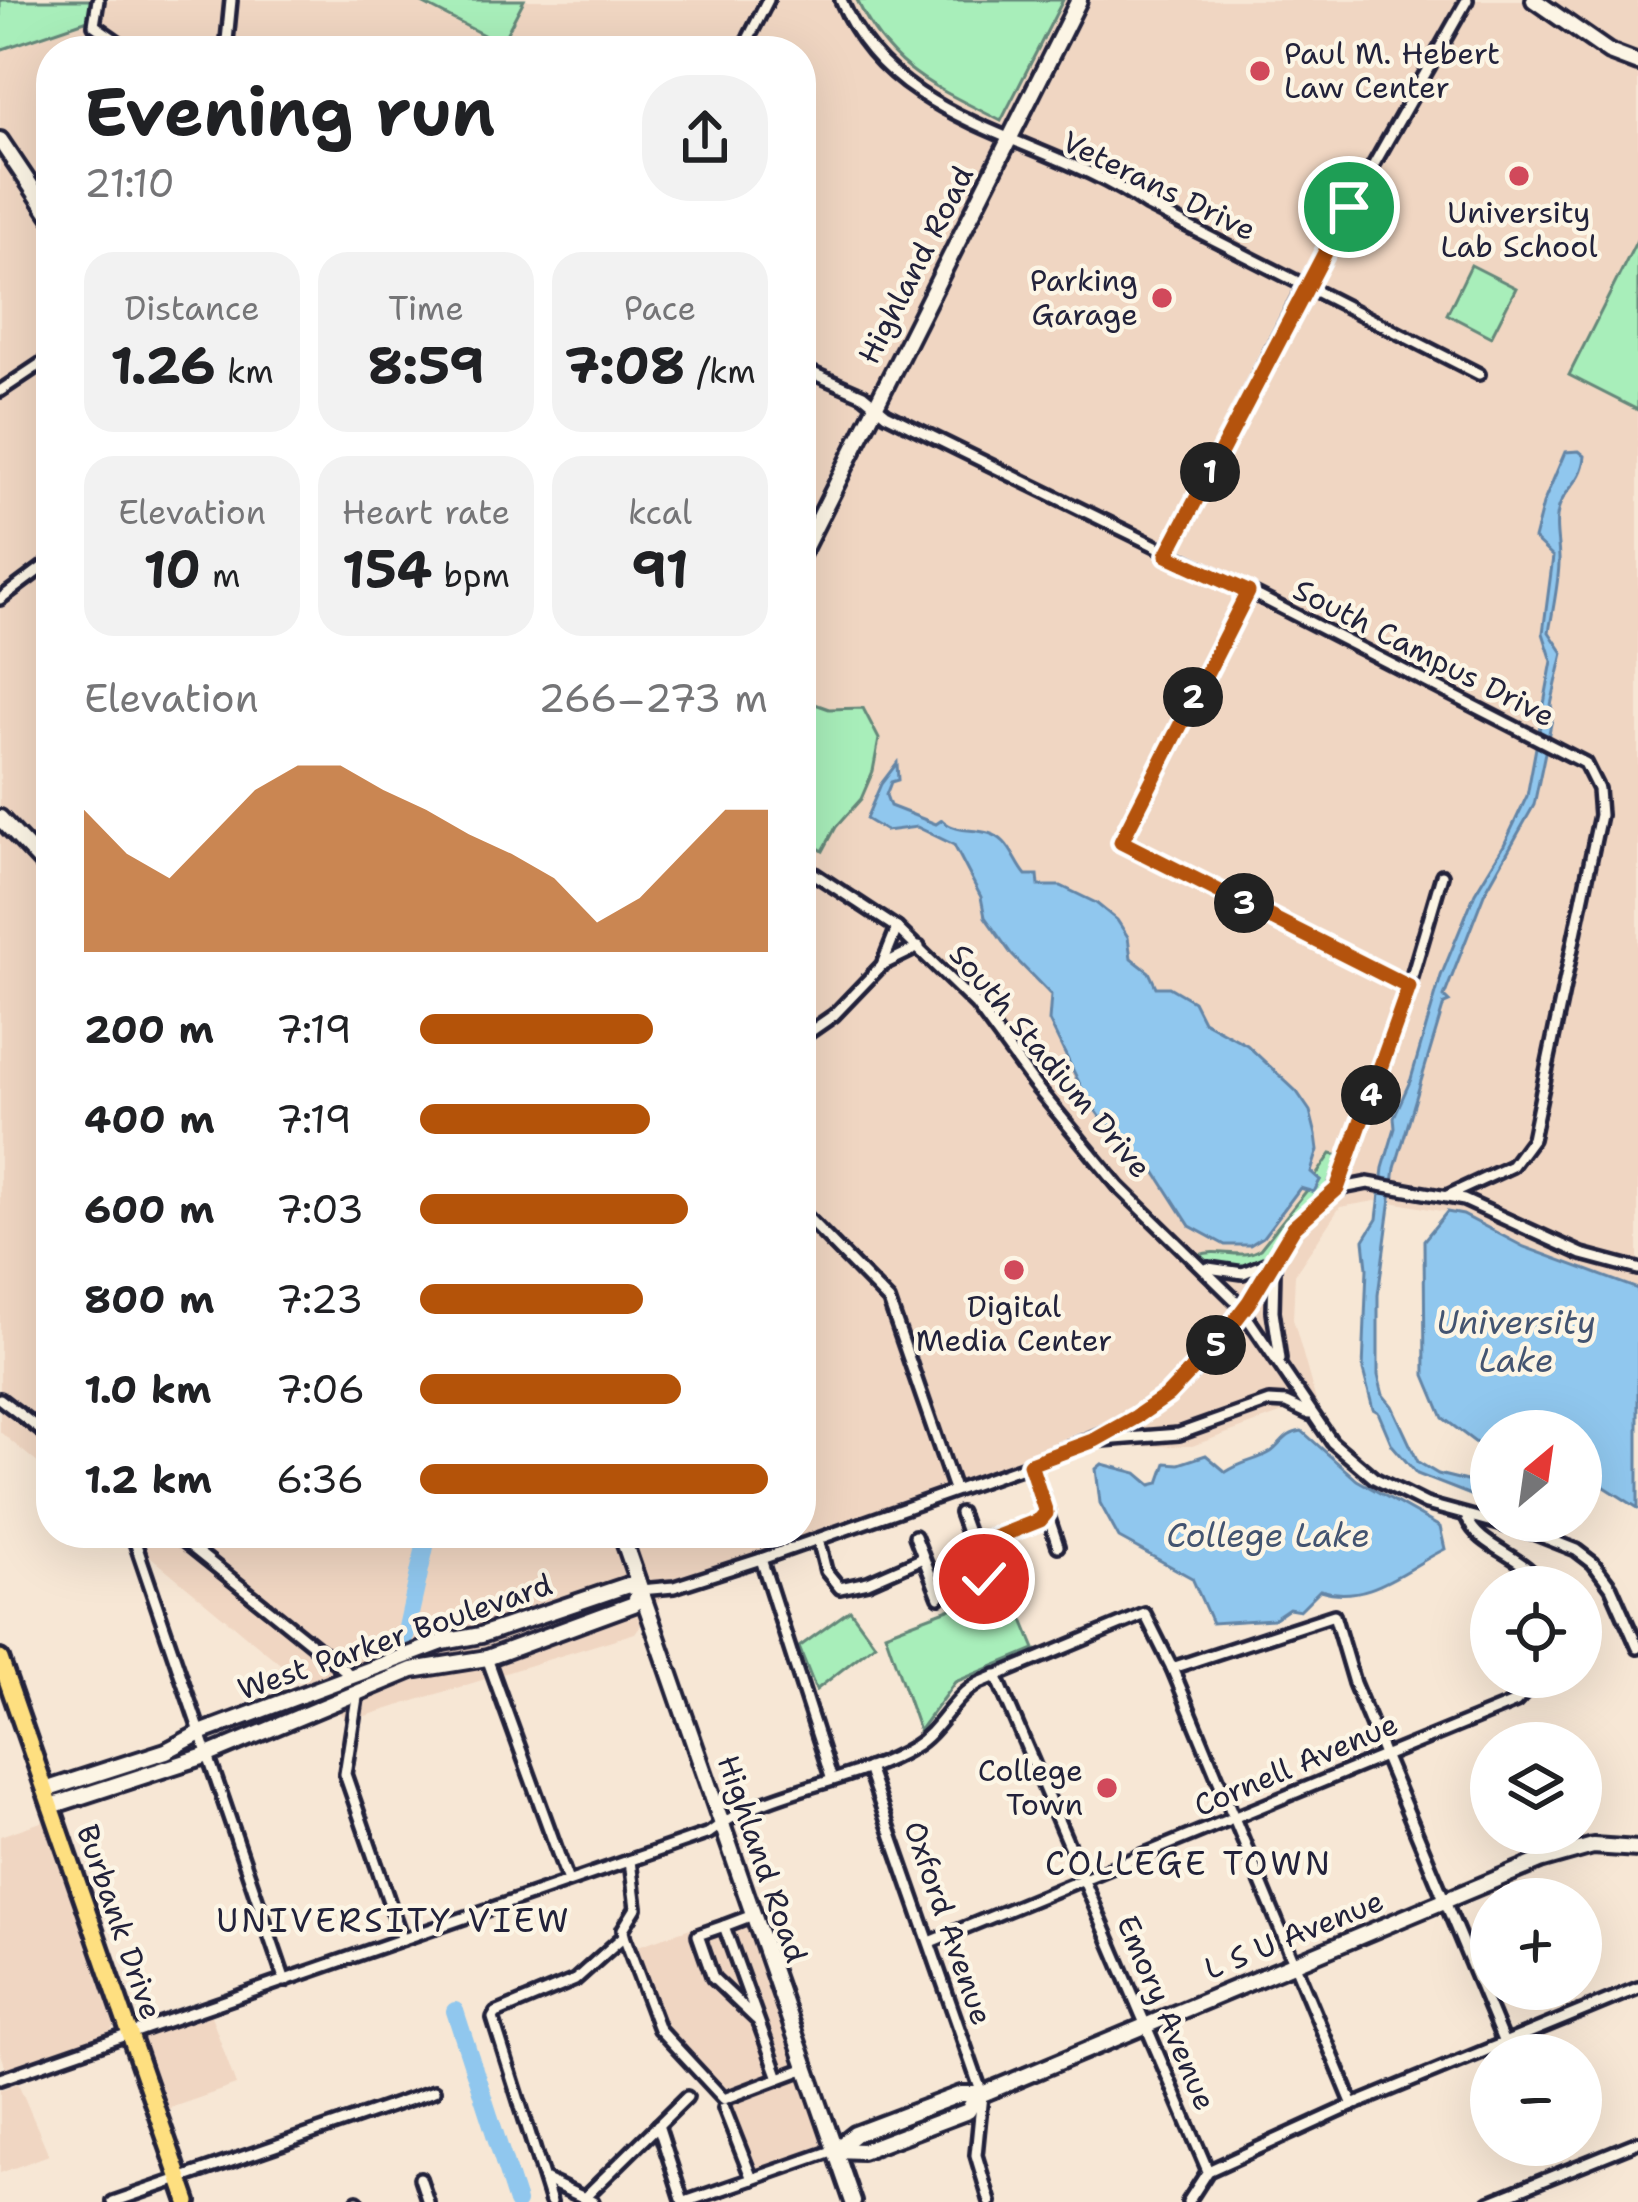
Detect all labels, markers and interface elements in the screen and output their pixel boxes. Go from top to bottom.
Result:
place label: Paul M. Hebert Law Center [1284,33,1500,108]
marker: Paul M. Hebert Law Center [1247,58,1273,84]
text: Evening run [84,68,495,156]
button: share [642,75,768,201]
street label: Veterans Drive [1055,121,1263,250]
pin [1298,156,1400,258]
text: 21:10 [84,157,175,209]
street label: Highland Road [848,159,983,371]
marker: University Lab School [1506,163,1532,189]
icon: arrive [1316,174,1382,240]
place label: University Lab School [1440,192,1598,267]
place label: Parking Garage [1030,260,1138,335]
marker: Parking Garage [1149,285,1175,311]
text: Distance [124,286,260,331]
text: Time [388,286,464,331]
text: Pace [624,286,696,331]
text: 1.26 [110,331,216,399]
text: 8:59 [367,331,485,399]
text: 7:08 [564,331,685,399]
text: km [216,349,274,394]
text: /km [685,349,756,394]
pin: 1 [1180,442,1240,502]
text: 1 [1202,449,1218,494]
text: Elevation [118,490,266,535]
text: Heart rate [342,490,510,535]
text: kcal [628,490,692,535]
text: 10 [143,535,201,603]
text: 154 [342,535,432,603]
text: 91 [631,535,689,603]
text: m [201,553,241,598]
text: bpm [432,553,510,598]
street label: South Campus Drive [1286,569,1562,736]
pin: 2 [1163,667,1223,727]
text: Elevation [84,672,259,724]
text: 266–273 m [538,672,768,724]
text: 2 [1181,674,1205,719]
pin: 3 [1214,873,1274,933]
text: 3 [1232,880,1256,925]
street label: South Stadium Drive [940,935,1161,1187]
text: 200 m [84,1003,214,1055]
text: 7:19 [276,1003,352,1055]
pin: 4 [1341,1065,1401,1125]
text: 4 [1359,1072,1383,1117]
text: 400 m [84,1093,215,1145]
text: 7:19 [276,1093,352,1145]
text: 600 m [84,1183,215,1235]
text: 7:03 [276,1183,364,1235]
marker: Digital Media Center [1001,1257,1027,1283]
text: 800 m [84,1273,215,1325]
text: 7:23 [276,1273,363,1325]
place label: Digital Media Center [916,1286,1112,1361]
water label: University Lake [1436,1300,1596,1383]
pin: 5 [1186,1315,1246,1375]
text: 5 [1206,1322,1226,1367]
text: 1.0 km [84,1363,211,1415]
text: 7:06 [276,1363,365,1415]
north arrow [1470,1410,1602,1542]
map controls [1470,1410,1602,2166]
text: 1.2 km [84,1453,212,1505]
text: 6:36 [276,1453,364,1505]
water label: College Lake [1166,1513,1370,1558]
pin [933,1528,1035,1630]
icon: check [951,1546,1017,1612]
street label: West Parker Boulevard [232,1563,558,1710]
button: locate [1470,1566,1602,1698]
street label: Cornell Avenue [1188,1703,1404,1826]
button: layers [1470,1722,1602,1854]
street label: Highland Road [708,1750,817,1968]
place label: College Town [978,1750,1083,1825]
marker: College Town [1094,1775,1120,1801]
street label: Oxford Avenue [894,1815,1003,2030]
street label: Burbank Drive [67,1819,172,2025]
district label: COLLEGE TOWN [1045,1841,1333,1886]
button: + [1470,1878,1602,2010]
street label: L S U Avenue [1198,1880,1389,1989]
district label: UNIVERSITY VIEW [216,1898,572,1943]
street label: Emory Avenue [1107,1909,1226,2117]
button: − [1470,2034,1602,2166]

